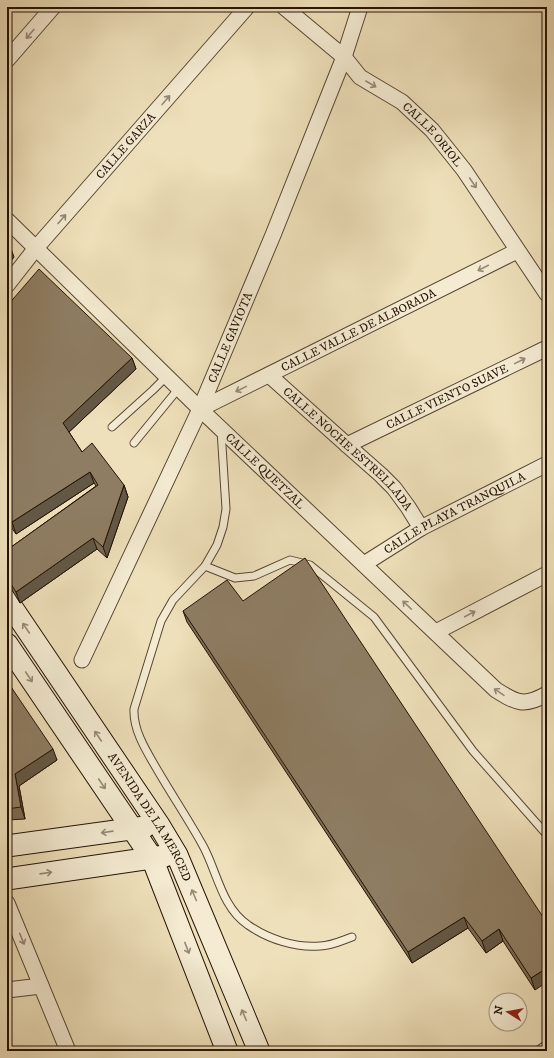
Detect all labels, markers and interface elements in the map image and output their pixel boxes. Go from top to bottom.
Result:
one-way arrow [26,28,35,38]
one-way arrow [365,80,377,88]
one-way arrow [161,95,170,105]
street label: CALLE ORIOL [399,99,466,170]
street label: CALLE GARZA [92,109,159,182]
one-way arrow [468,178,477,189]
one-way arrow [57,214,66,224]
one-way arrow [477,265,489,272]
street label: CALLE VALLE DE ALBORADA [278,285,439,375]
street label: CALLE GAVIOTA [204,289,256,385]
one-way arrow [514,357,526,364]
street label: CALLE VIENTO SUAVE [383,360,511,433]
street label: CALLE NOCHE ESTRELLADA [280,384,416,514]
one-way arrow [235,386,247,393]
street label: CALLE QUETZAL [222,430,308,512]
street label: CALLE PLAYA TRANQUILA [381,469,528,557]
one-way arrow [402,601,412,610]
one-way arrow [464,610,476,618]
one-way arrow [21,622,29,634]
one-way arrow [25,671,33,682]
one-way arrow [494,688,505,696]
one-way arrow [94,731,102,742]
street label: AVENIDA DE LA MERCED [105,750,195,884]
one-way arrow [98,778,106,789]
one-way arrow [101,828,114,836]
one-way arrow [39,869,52,877]
one-way arrow [189,889,197,901]
one-way arrow [19,933,26,945]
one-way arrow [184,942,192,954]
north arrow [488,992,528,1032]
text: N [491,1005,507,1016]
one-way arrow [239,1009,247,1021]

